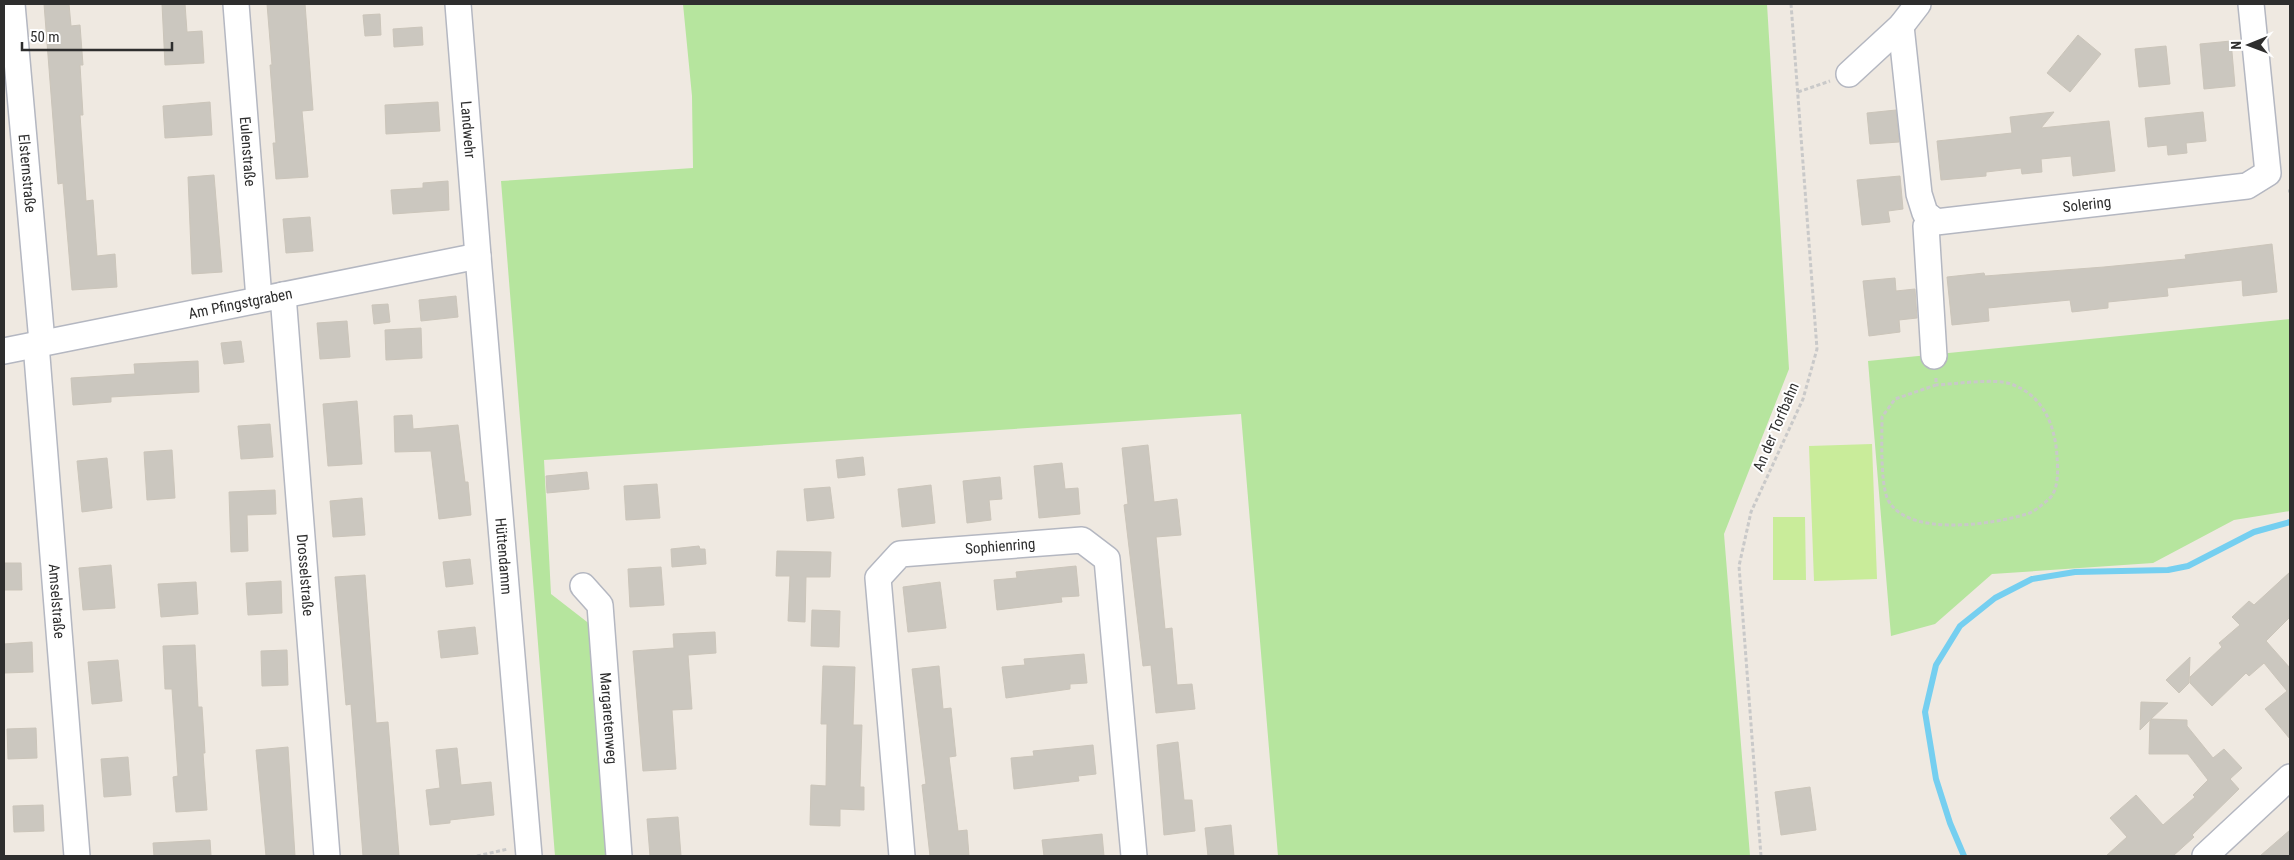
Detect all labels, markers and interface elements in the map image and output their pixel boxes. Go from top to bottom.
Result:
scale bar [22,20,172,52]
north arrow [2224,20,2274,70]
text: 50 m [30,28,60,46]
text: N [2228,41,2244,50]
street label: Landwehr [457,100,479,159]
street label: Eulenstraße [236,116,259,187]
street label: Elsternstraße [15,133,39,213]
street label: Solering [2062,193,2112,216]
street label: Am Pfingstgraben [187,284,294,323]
street label: An der Torfbahn [1749,380,1803,474]
street label: Hüttendamm [491,517,516,595]
street label: Drosselstraße [293,533,317,617]
street label: Sophienring [964,535,1036,558]
street label: Amselstraße [45,563,69,639]
street label: Margaretenweg [596,672,621,765]

